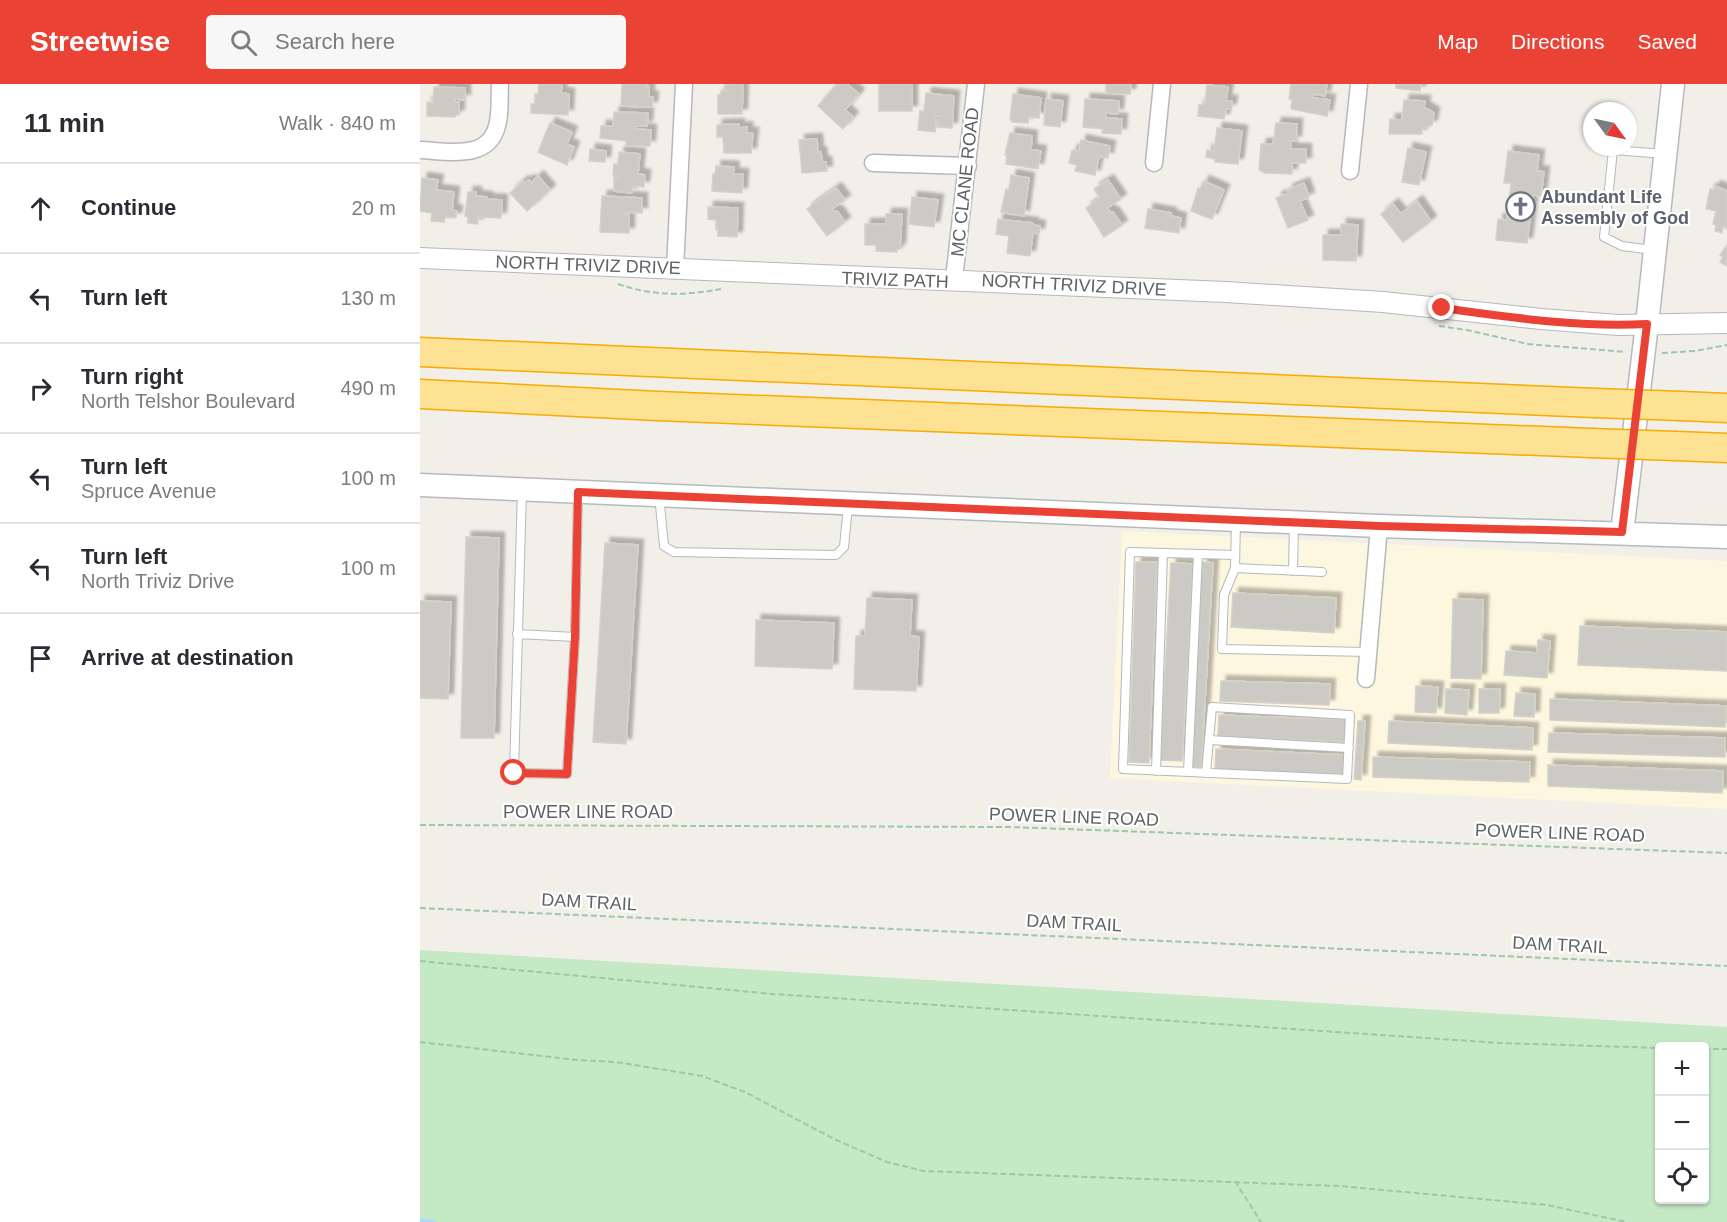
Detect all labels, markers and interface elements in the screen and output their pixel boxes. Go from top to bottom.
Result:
search box [206,15,626,69]
text: Streetwise [30,26,170,57]
icon: search [227,26,260,59]
text: Search here [275,29,395,54]
text: Map [1437,30,1478,53]
text: Directions [1511,30,1604,53]
text: Saved [1637,30,1697,53]
north arrow [1583,102,1637,156]
street label: MC CLANE ROAD [947,106,983,258]
text: 11 min [24,108,105,138]
text: Walk · 840 m [279,112,396,134]
place label: Abundant Life Assembly of God [1541,187,1689,228]
church icon: Abundant Life Assembly of God [1504,191,1536,223]
icon: ahead [24,192,57,225]
text: Continue [81,195,176,220]
text: 20 m [352,197,396,219]
street label: NORTH TRIVIZ DRIVE [495,252,681,278]
street label: TRIVIZ PATH [841,268,949,292]
street label: NORTH TRIVIZ DRIVE [981,270,1167,300]
icon: left [24,282,57,315]
text: Turn left [81,285,167,310]
text: 130 m [340,287,396,309]
route end [1428,294,1454,320]
text: Turn right [81,364,183,389]
icon: right [24,372,57,405]
text: 490 m [340,377,396,399]
text: North Telshor Boulevard [81,390,295,412]
text: Turn left [81,454,167,479]
icon: left [24,462,57,495]
text: 100 m [340,467,396,489]
text: Spruce Avenue [81,480,216,502]
text: Turn left [81,544,167,569]
icon: left [24,552,57,585]
text: 100 m [340,557,396,579]
text: North Triviz Drive [81,570,234,592]
icon: arrive [24,642,57,675]
text: Arrive at destination [81,645,294,670]
route start [500,759,526,785]
street label: POWER LINE ROAD [503,802,673,822]
street label: POWER LINE ROAD [989,804,1159,830]
street label: POWER LINE ROAD [1475,820,1645,846]
street label: DAM TRAIL [541,890,637,914]
street label: DAM TRAIL [1026,911,1122,935]
street label: DAM TRAIL [1512,933,1608,957]
map controls [1655,1042,1709,1204]
button: + [1655,1042,1709,1096]
button: − [1655,1096,1709,1150]
button: locate [1655,1150,1709,1204]

